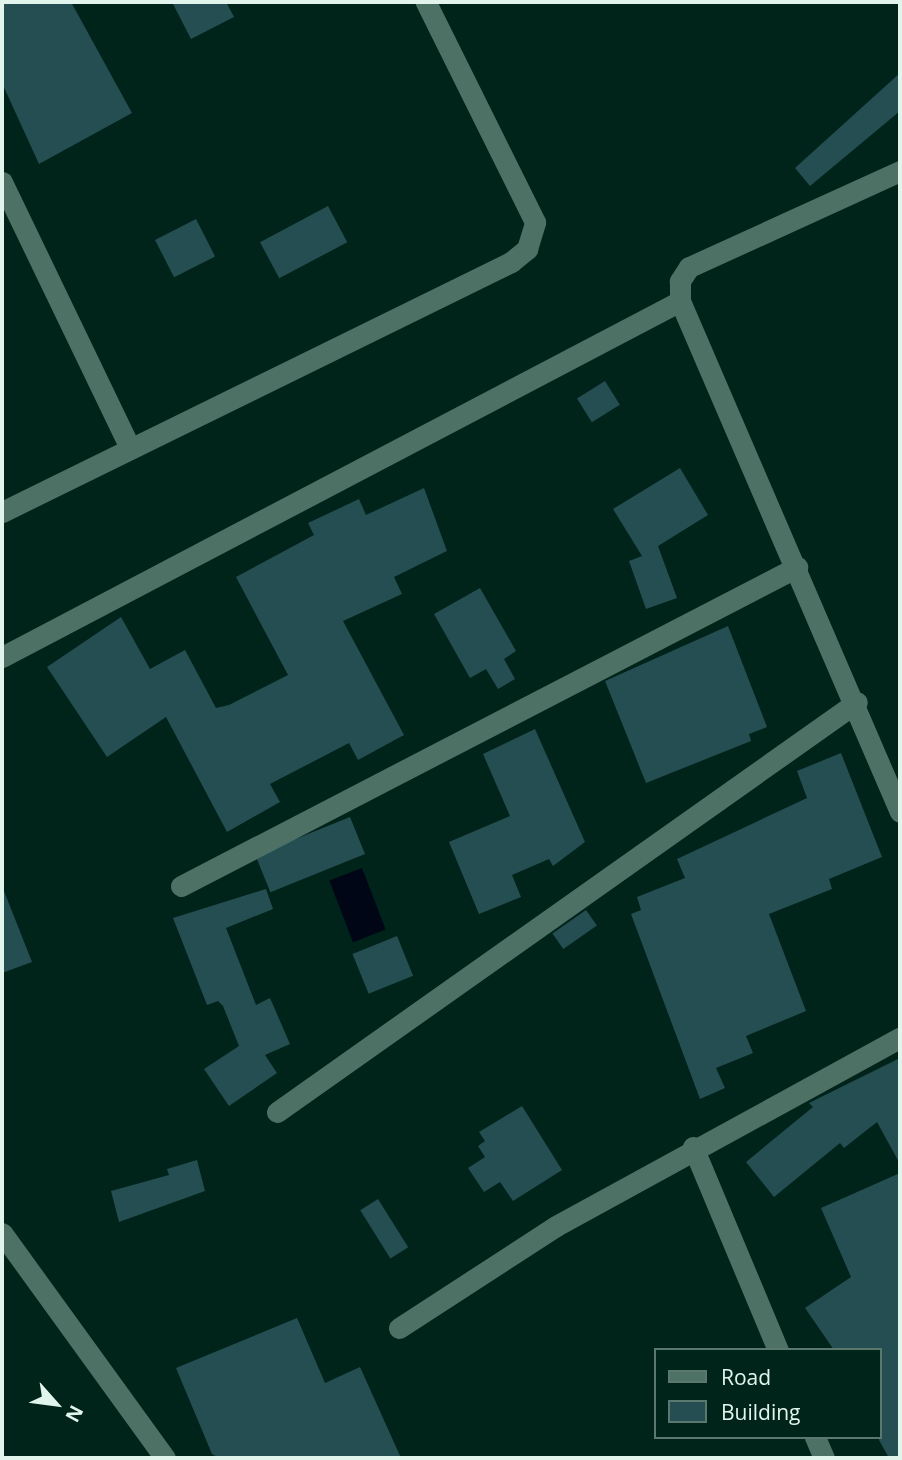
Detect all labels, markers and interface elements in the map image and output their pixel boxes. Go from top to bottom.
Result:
legend [654,1348,881,1439]
text: Road [721,1363,771,1391]
north arrow [21,1369,91,1439]
text: Building [721,1398,800,1426]
text: N [59,1401,90,1427]

